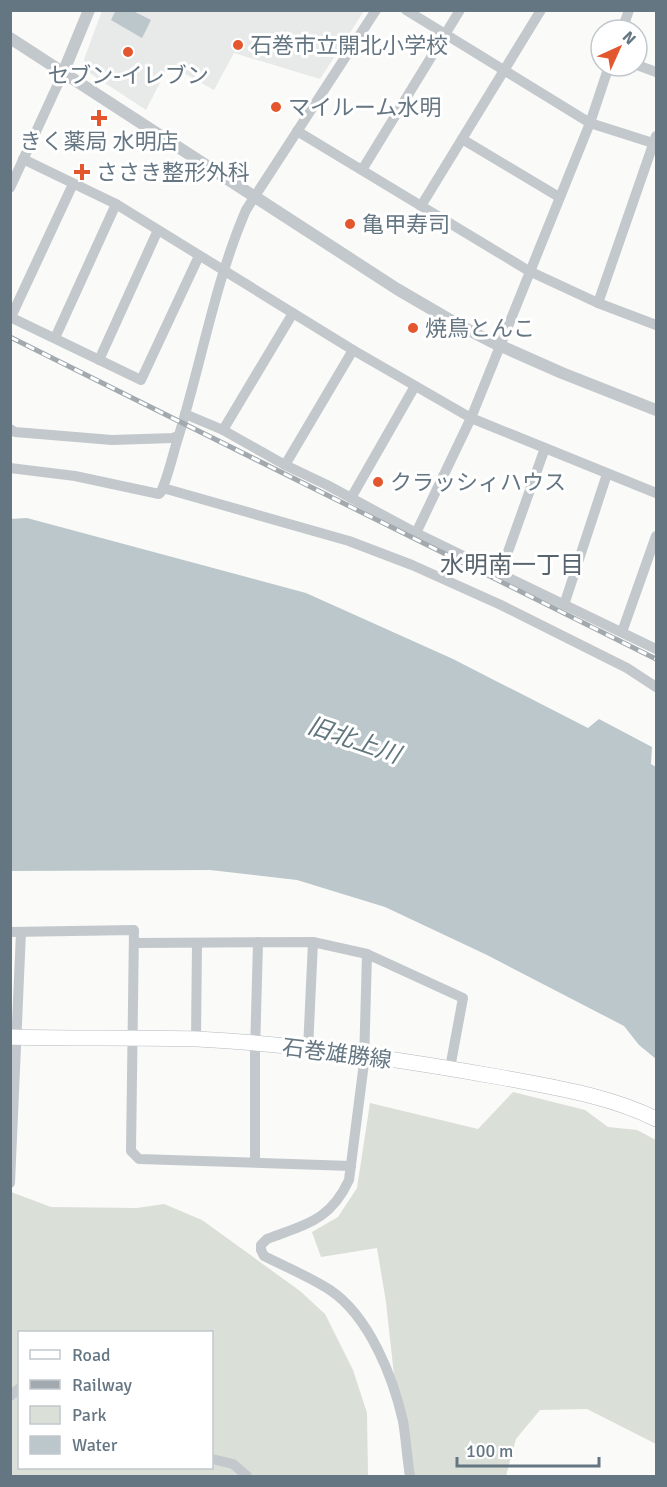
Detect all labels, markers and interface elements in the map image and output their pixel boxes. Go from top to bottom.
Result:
north arrow [589,18,649,78]
text: N [618,27,640,49]
place label: 石巻市立開北小学校 [250,32,448,59]
marker: 石巻市立開北小学校 [231,38,245,52]
marker: セブン-イレブン [121,45,135,59]
place label: セブン-イレブン [47,62,209,89]
place label: マイルーム水明 [288,94,441,121]
marker: マイルーム水明 [269,100,283,114]
marker: きく薬局 水明店 [92,111,106,125]
place label: きく薬局 水明店 [20,128,178,155]
place label: ささき整形外科 [96,159,250,186]
marker: ささき整形外科 [73,163,91,181]
place label: 亀甲寿司 [362,211,450,238]
marker: 亀甲寿司 [343,217,357,231]
place label: 焼鳥とんこ [425,315,535,342]
marker: 焼鳥とんこ [406,321,420,335]
place label: クラッシィハウス [390,469,566,496]
marker: クラッシィハウス [371,475,385,489]
district label: 水明南一丁目 [440,550,584,580]
water label: 旧北上川 [304,710,407,771]
street label: 石巻雄勝線 [281,1033,393,1074]
legend [18,1331,213,1469]
text: Road [72,1344,111,1366]
text: Railway [72,1374,133,1396]
text: Park [72,1404,107,1426]
scale bar [457,1430,600,1468]
text: Water [72,1434,118,1456]
text: 100 m [466,1440,513,1462]

